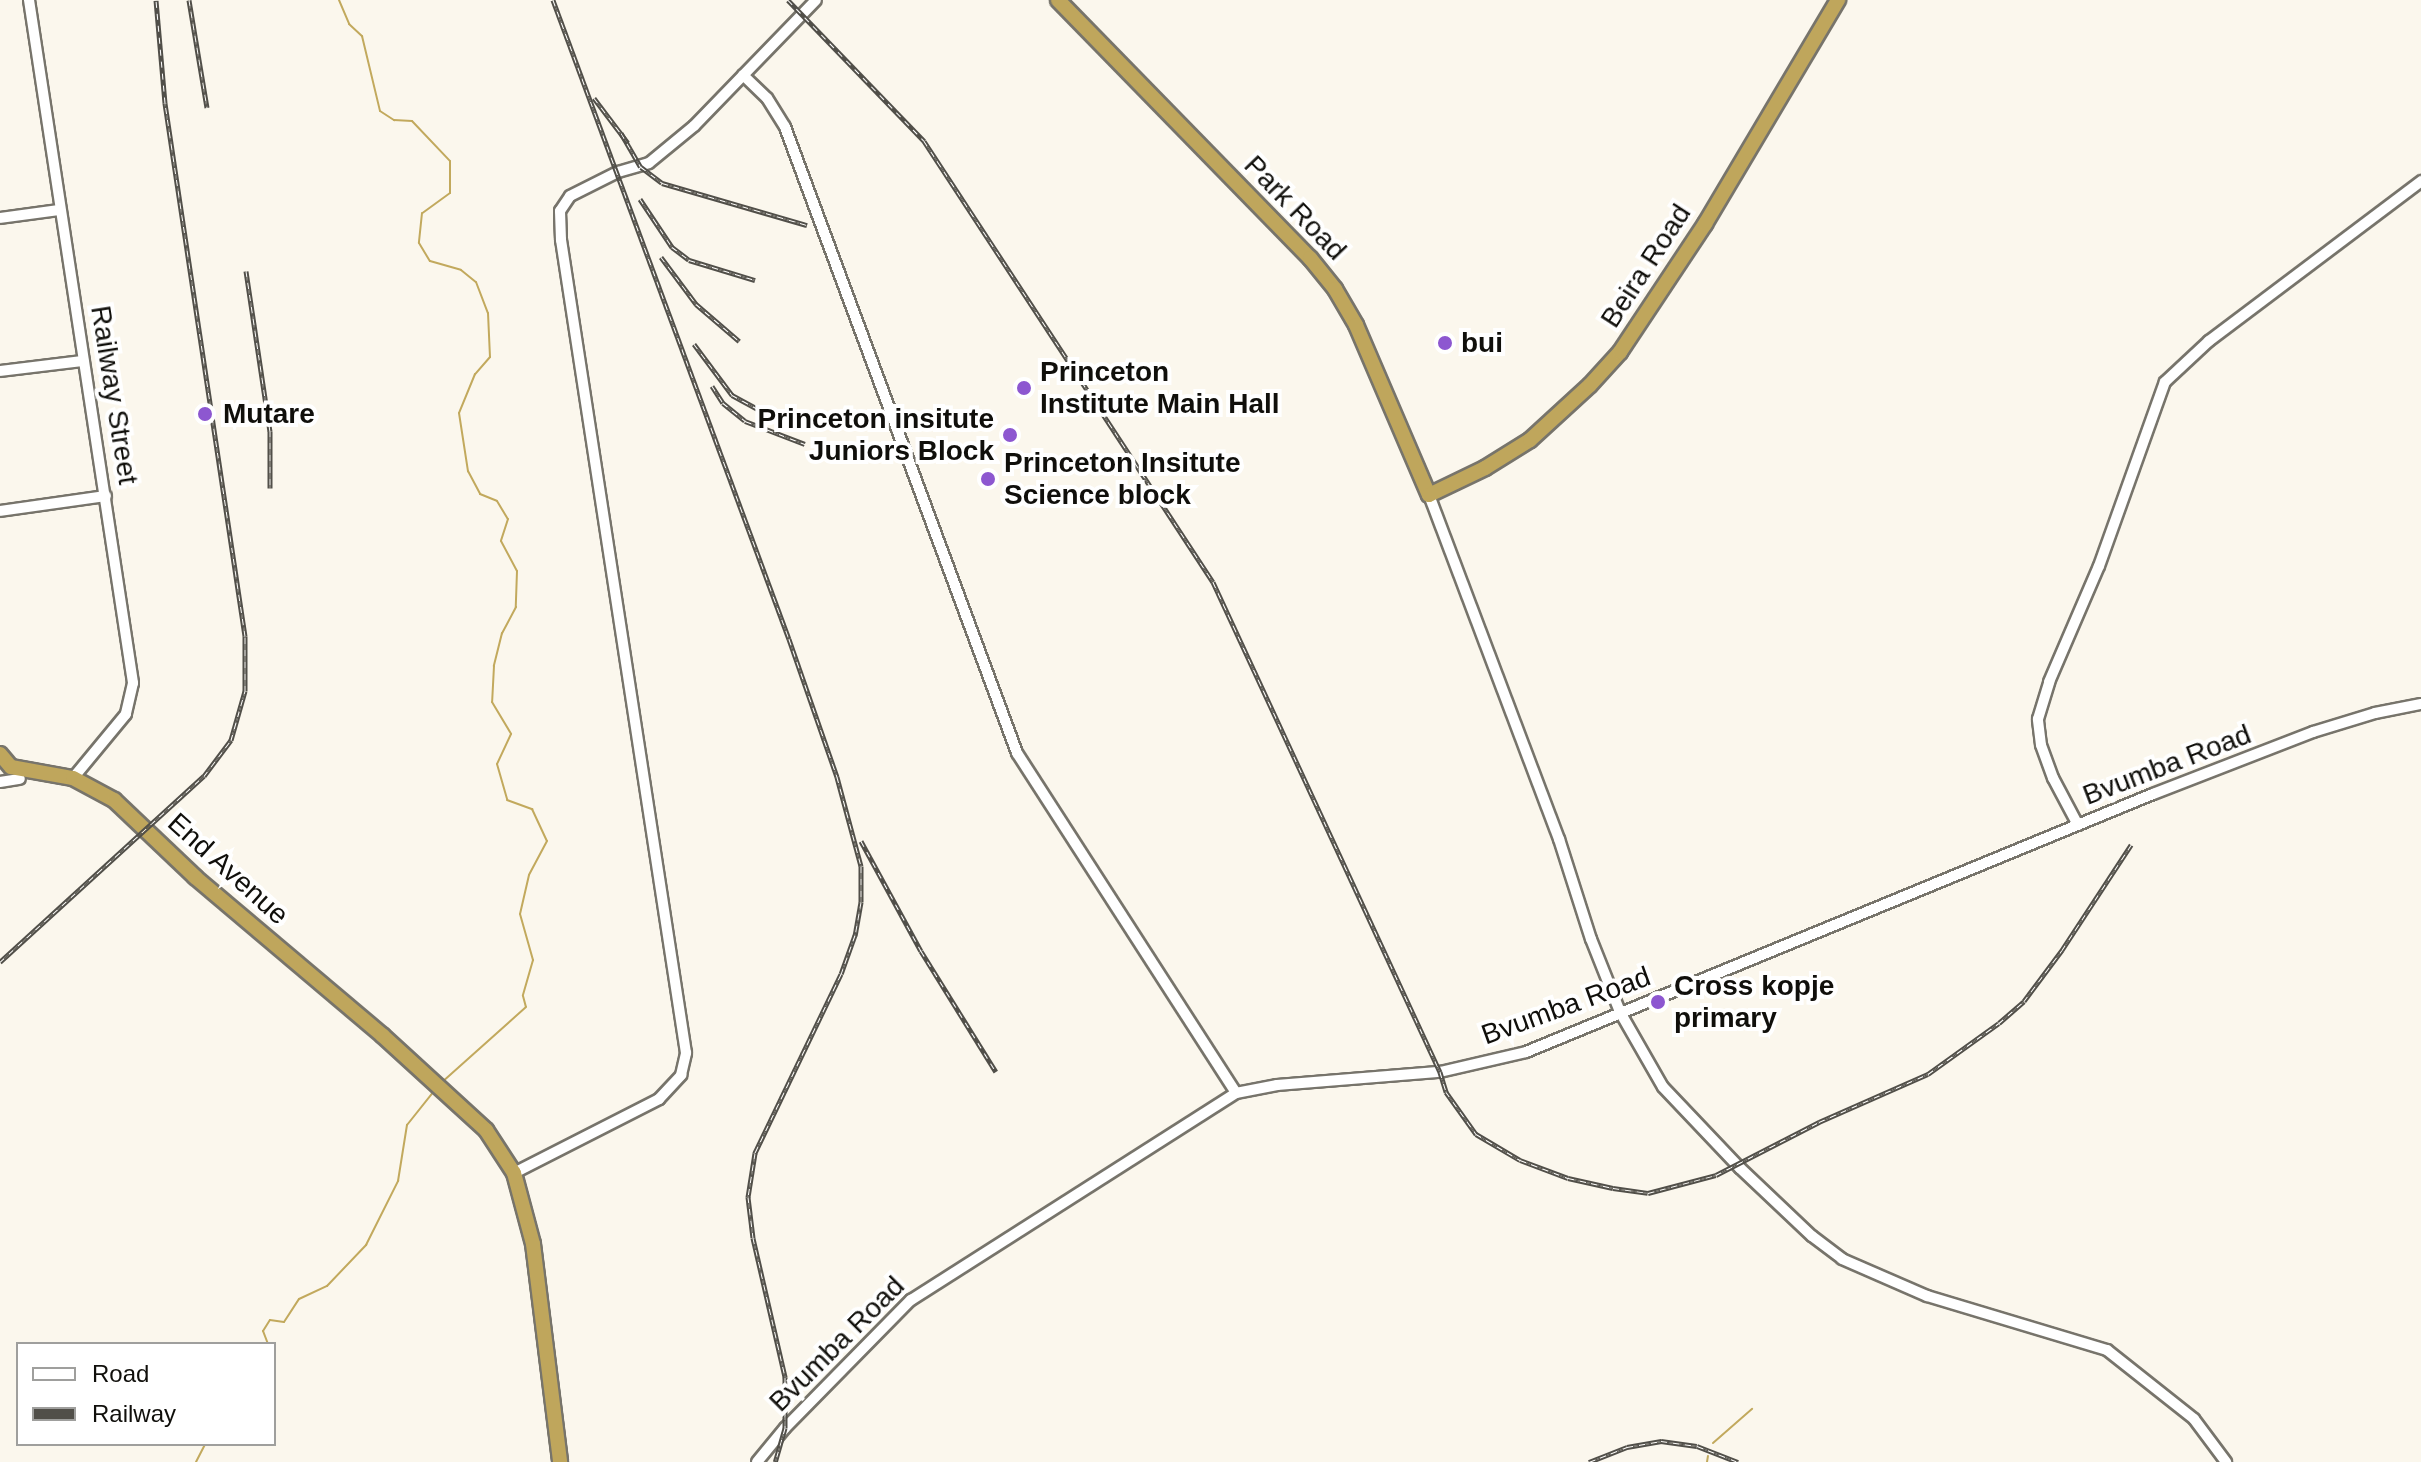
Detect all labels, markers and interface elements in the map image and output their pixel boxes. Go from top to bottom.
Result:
street label: Park Road [1237,149,1353,267]
street label: Beira Road [1594,198,1698,334]
street label: Railway Street [83,303,145,487]
place label: bui [1461,326,1503,360]
marker: bui [1436,334,1454,352]
place label: Princeton Institute Main Hall [1040,355,1280,421]
marker: Princeton Institute Main Hall [1015,379,1033,397]
place label: Mutare [223,397,315,431]
place label: Princeton insitute Juniors Block [758,402,994,468]
marker: Mutare [194,403,216,425]
marker: Princeton insitute Juniors Block [1001,426,1019,444]
place label: Princeton Insitute Science block [1004,446,1240,512]
marker: Princeton Insitute Science block [979,470,997,488]
street label: Bvumba Road [2078,718,2256,812]
street label: End Avenue [160,806,296,932]
street label: Bvumba Road [1477,960,1655,1052]
place label: Cross kopje primary [1674,969,1834,1035]
marker: Cross kopje primary [1649,993,1667,1011]
street label: Bvumba Road [762,1269,912,1419]
legend [16,1342,276,1446]
text: Road [92,1360,149,1387]
text: Railway [92,1400,176,1427]

